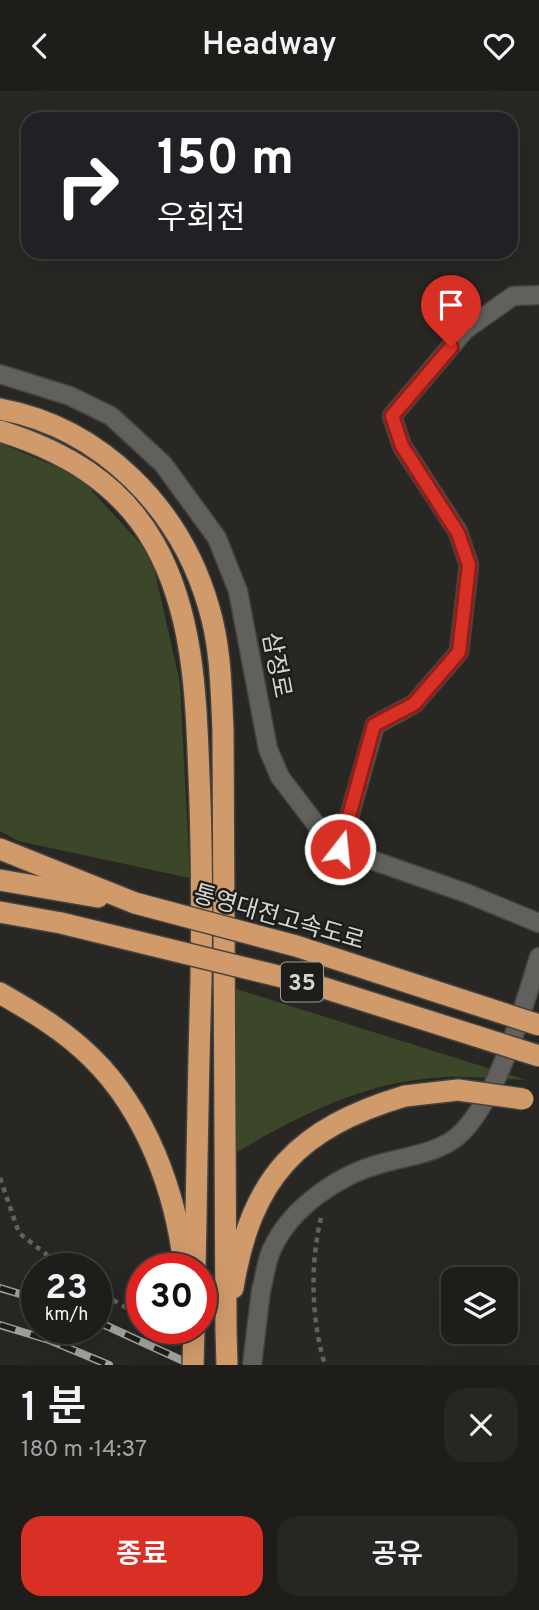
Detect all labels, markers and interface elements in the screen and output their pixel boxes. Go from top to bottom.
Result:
text: Headway [202,26,337,66]
icon: back [21,27,59,65]
icon: heart [480,27,518,65]
text: 150 m [157,130,294,192]
icon: right [42,140,133,231]
text: 우회전 [157,200,245,240]
pin [421,275,481,347]
icon: arrive [432,286,470,324]
street label: 삼정로 [254,630,296,701]
position arrow [303,812,377,886]
street label: 통영대전고속도로 [189,880,367,958]
road number: 35 [281,963,323,1002]
speed limit sign: 30 [126,1253,217,1344]
text: 23 [45,1267,88,1311]
map controls [441,1267,518,1344]
button: layers [441,1267,518,1344]
text: km/h [45,1304,88,1327]
text: 1 분 [21,1383,86,1436]
button: close [444,1388,518,1462]
text: 180 m · 14:37 [21,1436,147,1465]
button: 종료 [21,1516,263,1596]
button: 공유 [277,1516,518,1596]

